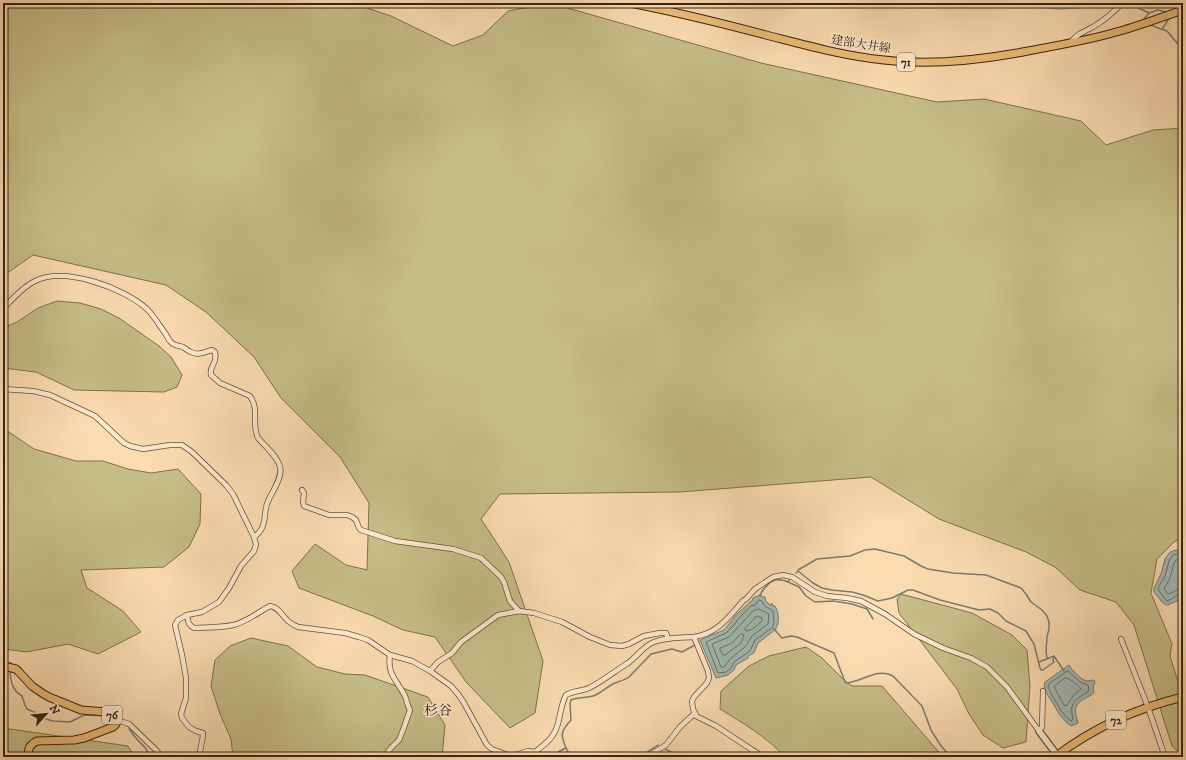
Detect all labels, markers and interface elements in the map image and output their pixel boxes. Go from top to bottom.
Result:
street label: 建部大井線 [830,32,892,57]
road number: 71 [897,53,915,71]
north arrow [26,694,66,734]
district label: 杉谷 [424,702,452,720]
text: N [46,703,62,717]
road number: 76 [102,706,122,724]
road number: 72 [1106,711,1126,729]

